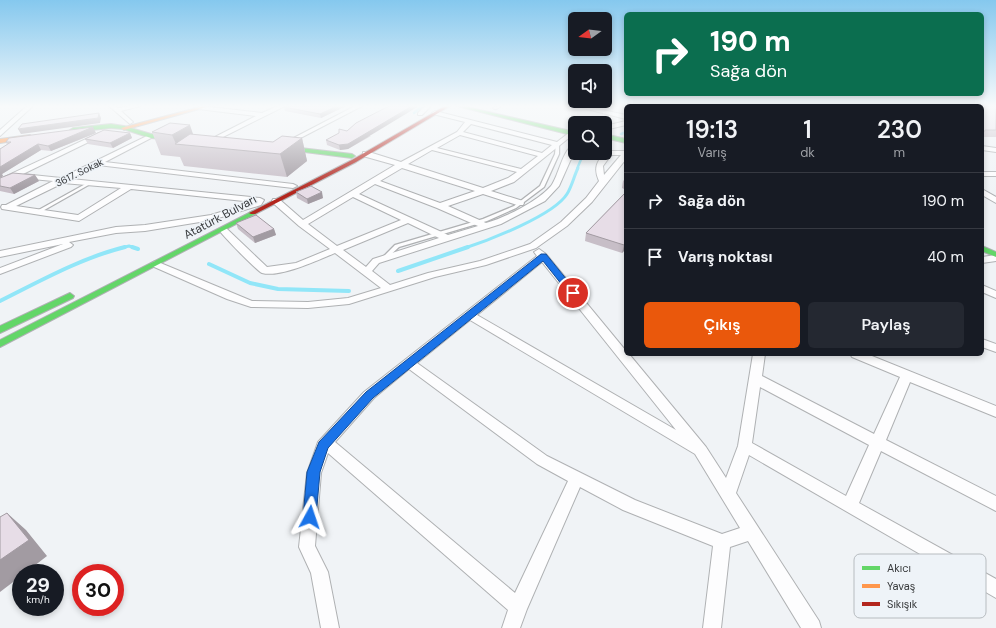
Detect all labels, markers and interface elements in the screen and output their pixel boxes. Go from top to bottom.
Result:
north arrow [568,12,612,56]
map controls [568,12,612,160]
text: 190 m [710,23,791,60]
icon: right [644,28,696,80]
text: Sağa dön [710,59,787,83]
button: sound [568,64,612,108]
text: 19:13 [686,114,738,145]
text: 1 [803,114,812,145]
text: 230 [877,114,922,145]
button: search [568,116,612,160]
text: Varış [697,144,727,161]
text: dk [800,144,815,161]
text: m [894,144,905,161]
street label: 3617. Sokak [53,155,105,190]
icon: right [644,190,666,212]
street label: Atatürk Bulvarı [181,191,259,243]
text: Sağa dön [678,191,745,211]
text: 190 m [922,191,964,211]
icon: arrive [644,246,666,268]
text: Varış noktası [678,247,772,267]
text: 40 m [927,247,964,267]
pin [556,276,590,310]
icon: arrive [562,282,584,304]
button: Çıkış [644,302,800,348]
button: Paylaş [808,302,964,348]
position arrow [289,496,331,538]
legend [854,554,986,618]
text: Akıcı [887,561,911,575]
speed limit sign: 30 [72,564,124,616]
text: 29 [26,572,50,598]
text: Yavaş [887,579,915,593]
text: km/h [26,593,50,606]
text: Sıkışık [887,597,918,611]

